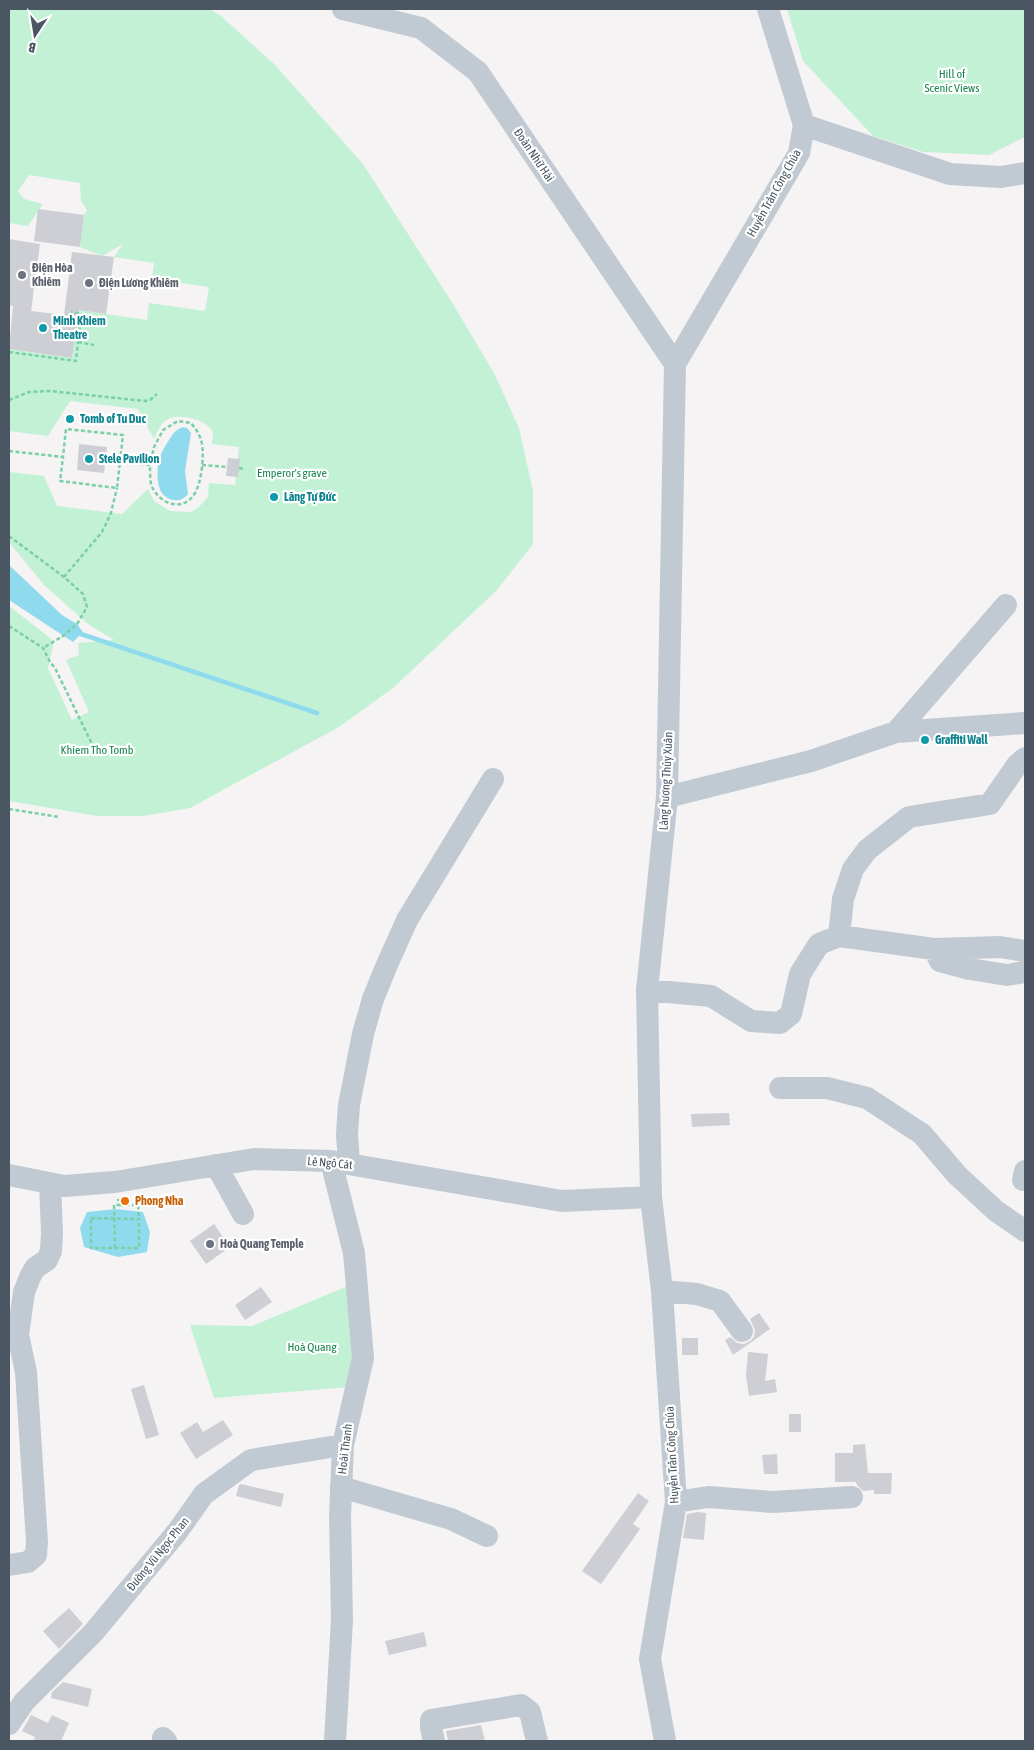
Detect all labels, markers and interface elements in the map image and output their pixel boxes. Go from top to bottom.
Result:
north arrow [10,10,60,60]
text: B [27,39,37,56]
park label: Hill of Scenic Views [925,67,979,95]
street label: Đoàn Nhữ Hài [511,126,557,184]
street label: Huyền Trân Công Chúa [744,147,804,239]
place label: Điện Hòa Khiêm [32,261,73,289]
marker: Điện Hòa Khiêm [16,269,28,281]
place label: Điện Lương Khiêm [99,276,179,290]
marker: Điện Lương Khiêm [83,277,95,289]
place label: Minh Khiem Theatre [53,314,106,342]
marker: Minh Khiem Theatre [37,322,49,334]
place label: Tomb of Tu Duc [80,412,146,426]
marker: Tomb of Tu Duc [64,413,76,425]
place label: Stele Pavilion [99,452,159,466]
marker: Stele Pavilion [83,453,95,465]
park label: Emperor's grave [257,466,327,480]
place label: Lăng Tự Đức [284,490,336,504]
marker: Lăng Tự Đức [268,491,280,503]
street label: Làng hương Thủy Xuân [656,731,676,831]
place label: Graffiti Wall [935,733,988,747]
marker: Graffiti Wall [919,734,931,746]
park label: Khiem Tho Tomb [61,743,134,757]
street label: Lê Ngô Cát [307,1154,354,1172]
place label: Phong Nha [135,1194,184,1208]
marker: Phong Nha [119,1195,131,1207]
place label: Hoà Quang Temple [220,1237,304,1251]
marker: Hoà Quang Temple [204,1238,216,1250]
park label: Hoà Quang [287,1340,337,1354]
street label: Huyền Trân Công Chúa [662,1406,682,1504]
street label: Hoài Thanh [335,1423,355,1475]
street label: Đường Vũ Ngọc Phan [124,1514,192,1594]

